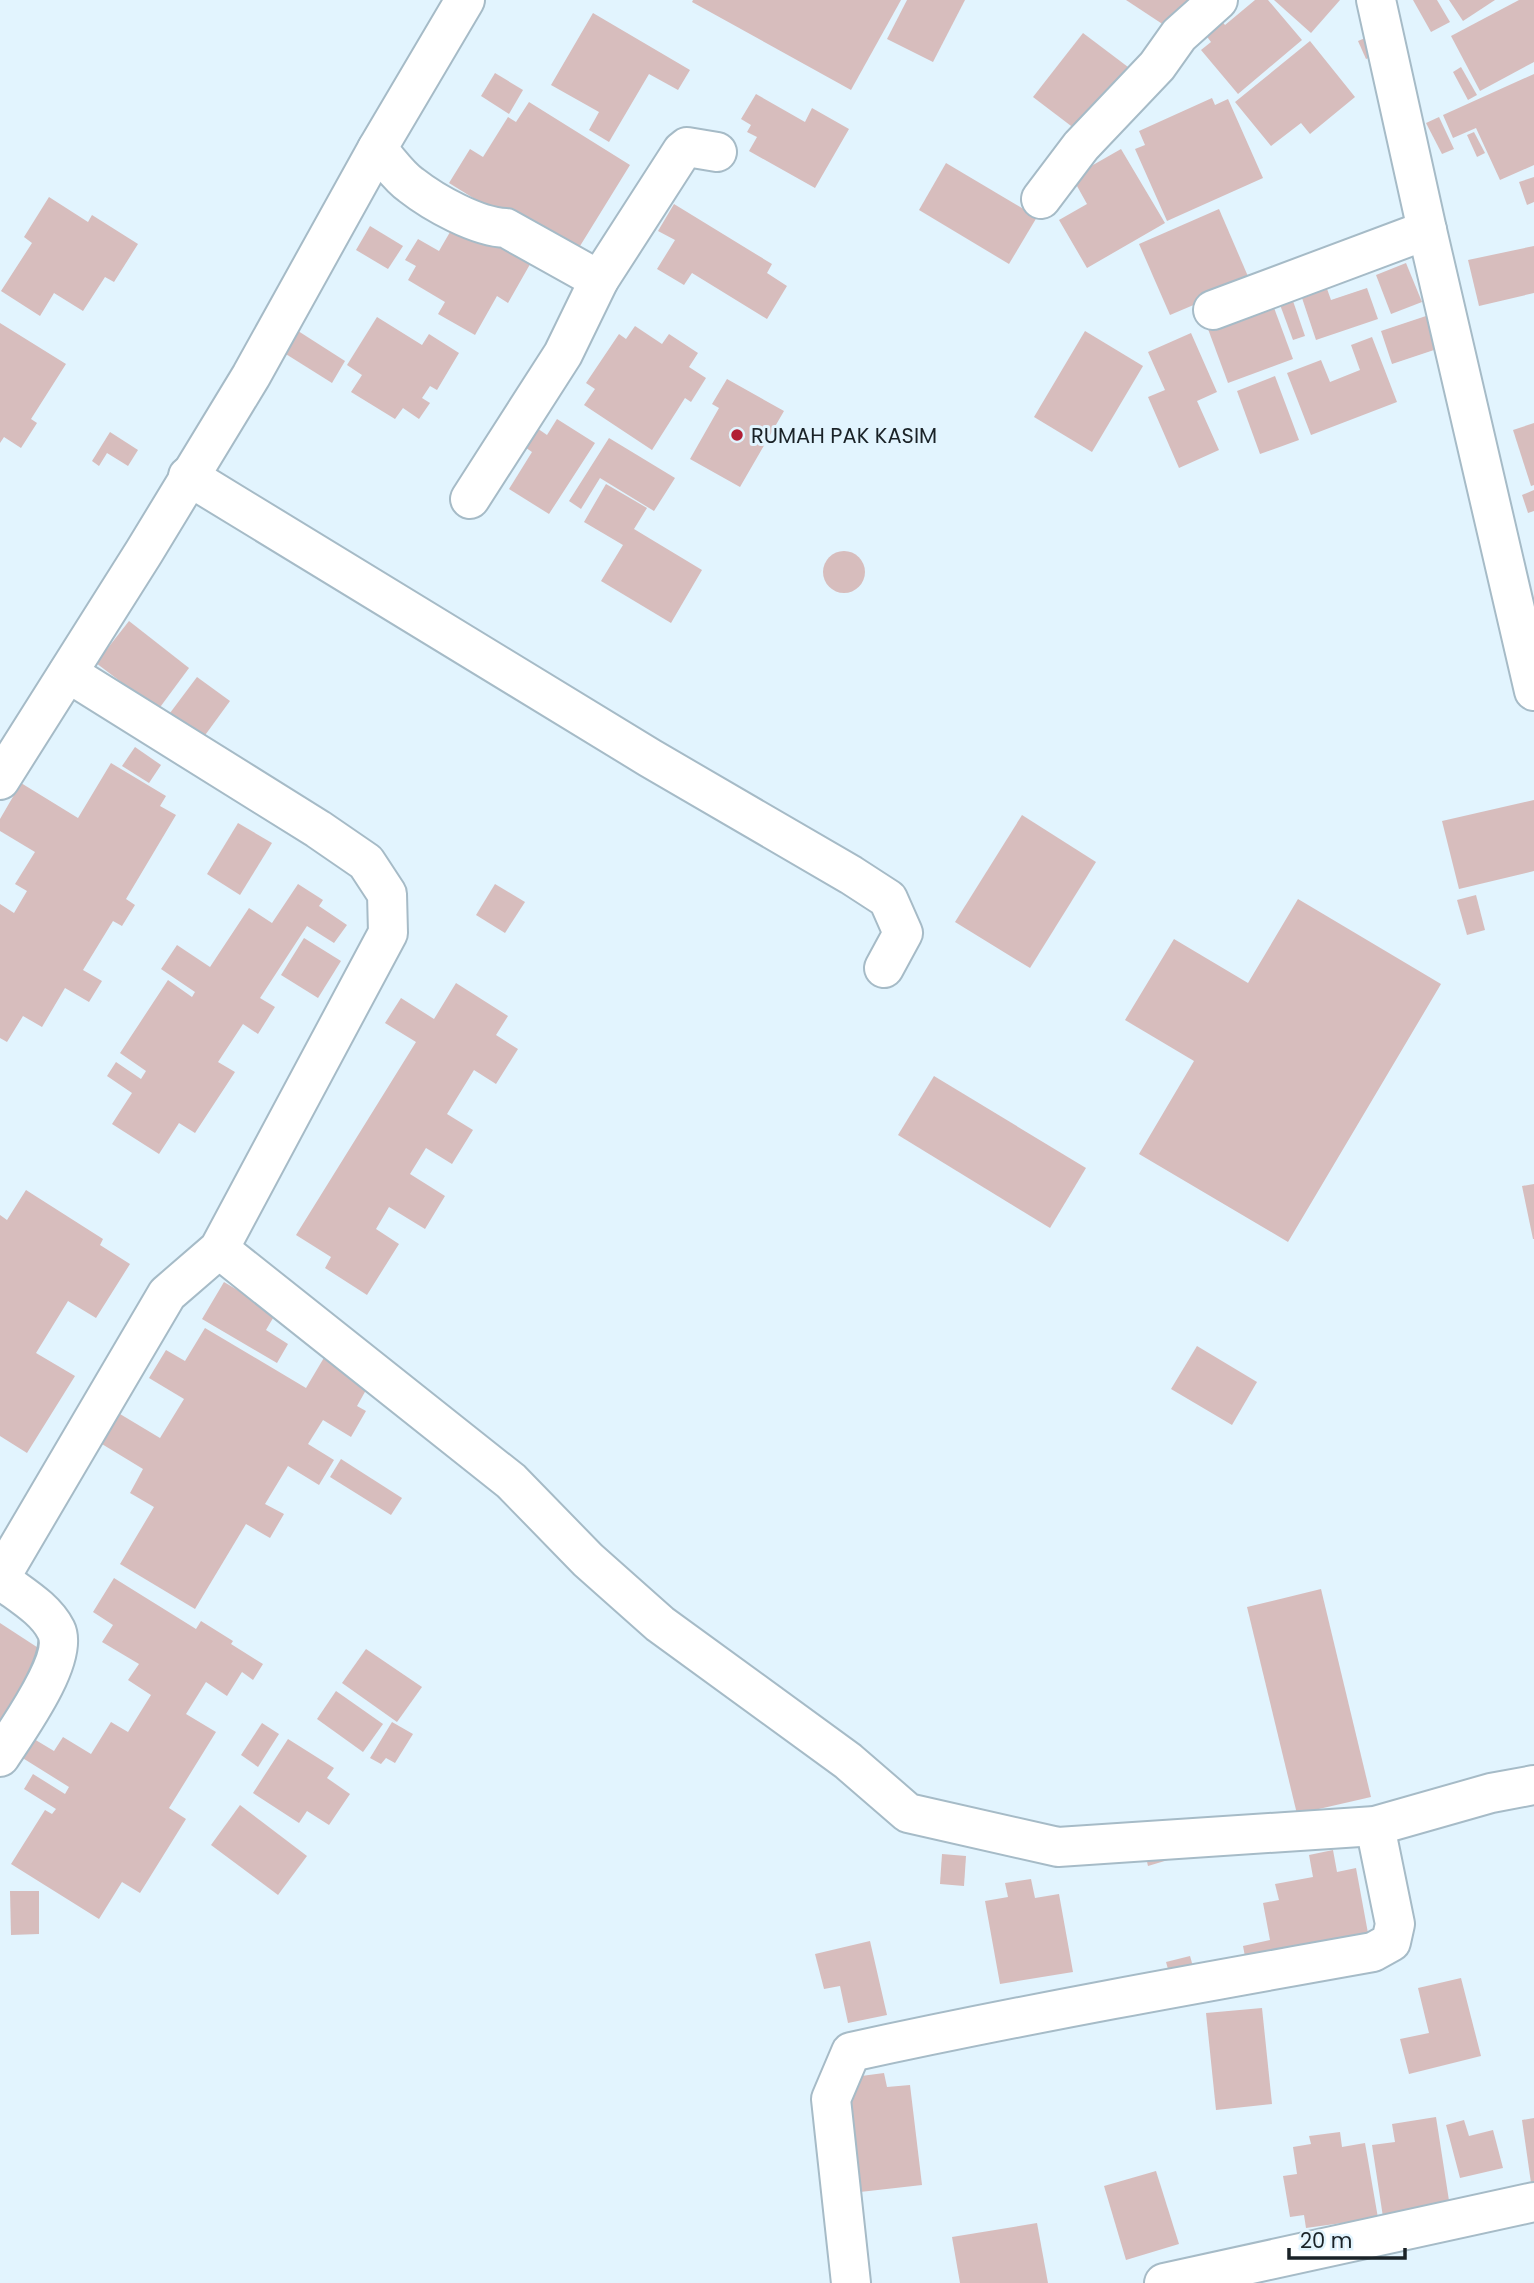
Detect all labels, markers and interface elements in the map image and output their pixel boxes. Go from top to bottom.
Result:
place label: RUMAH PAK KASIM [751,421,937,450]
marker: RUMAH PAK KASIM [729,427,745,443]
scale bar [1289,2216,1404,2260]
text: 20 m [1300,2226,1353,2255]

